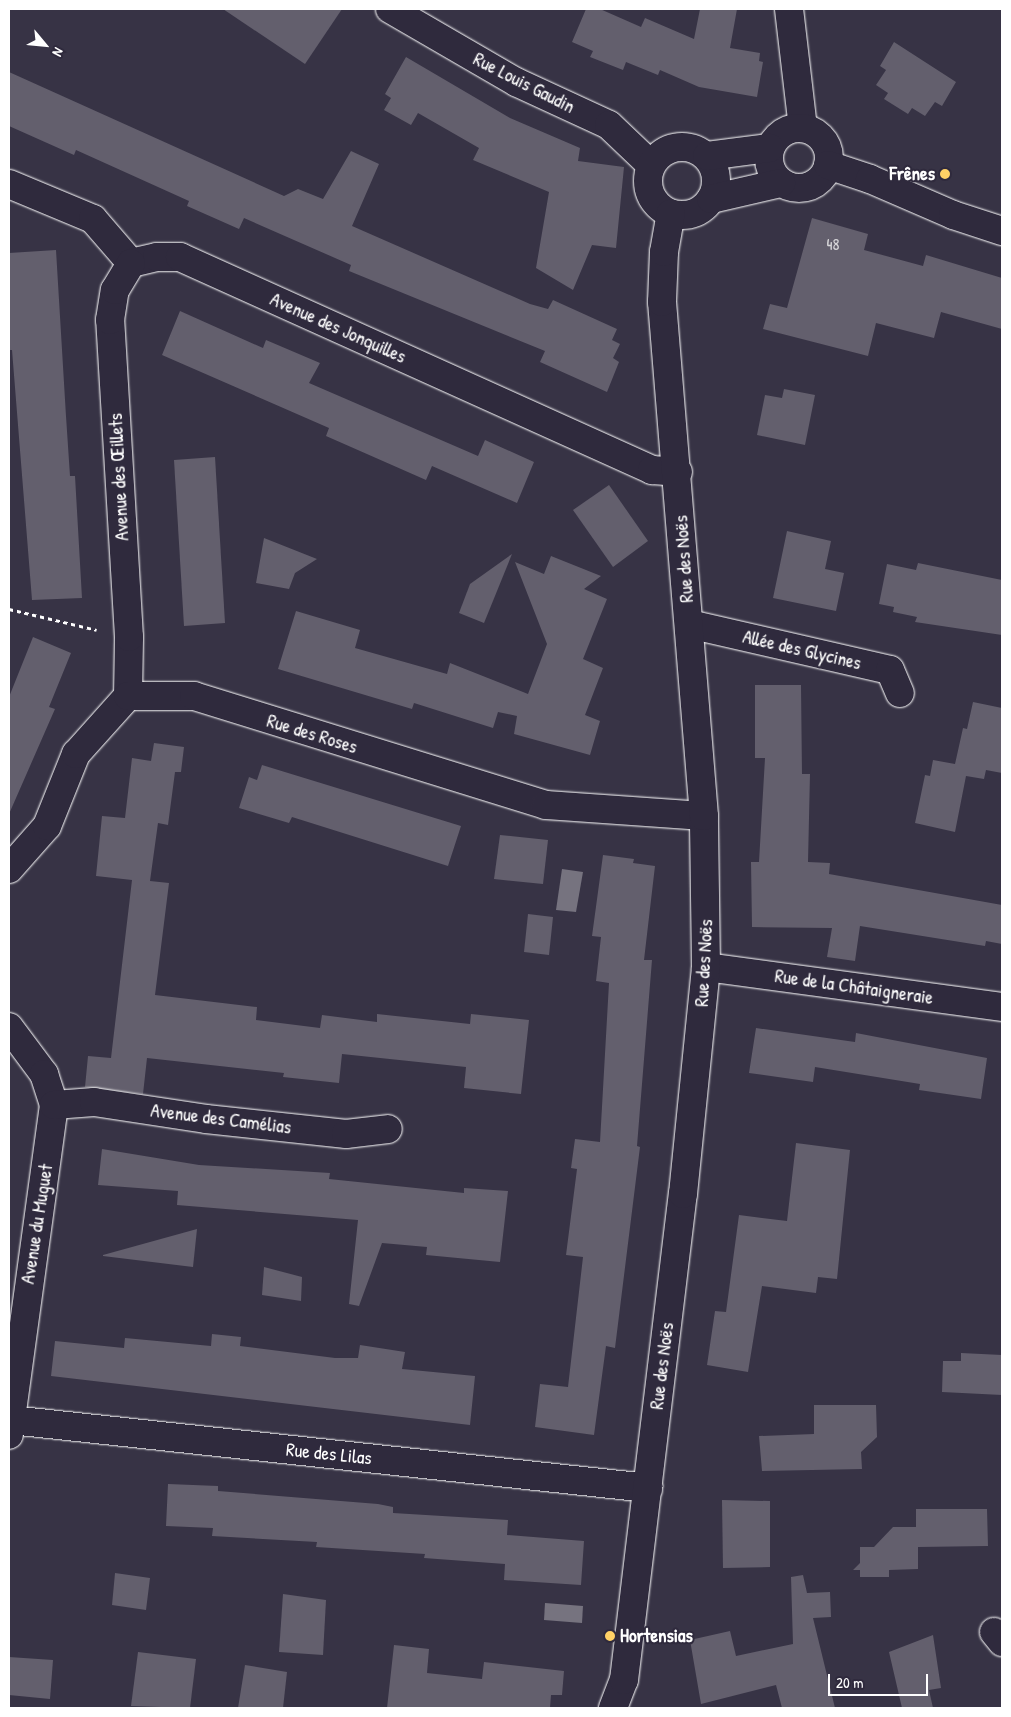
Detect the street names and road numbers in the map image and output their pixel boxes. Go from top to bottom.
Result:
street label: Rue Louis Gaudin [469,48,579,118]
street label: Avenue des Jonquilles [267,288,409,368]
street label: Avenue des Œillets [104,413,134,541]
street label: Rue des Noës [670,515,698,603]
street label: Allée des Glycines [741,625,863,675]
street label: Rue des Roses [264,709,360,759]
street label: Rue des Noës [690,919,718,1007]
street label: Rue de la Châtaigneraie [773,965,935,1009]
street label: Avenue des Camélias [149,1099,293,1139]
street label: Avenue du Muguet [16,1162,58,1286]
street label: Rue des Noës [645,1321,679,1411]
street label: Rue des Lilas [285,1438,373,1470]

